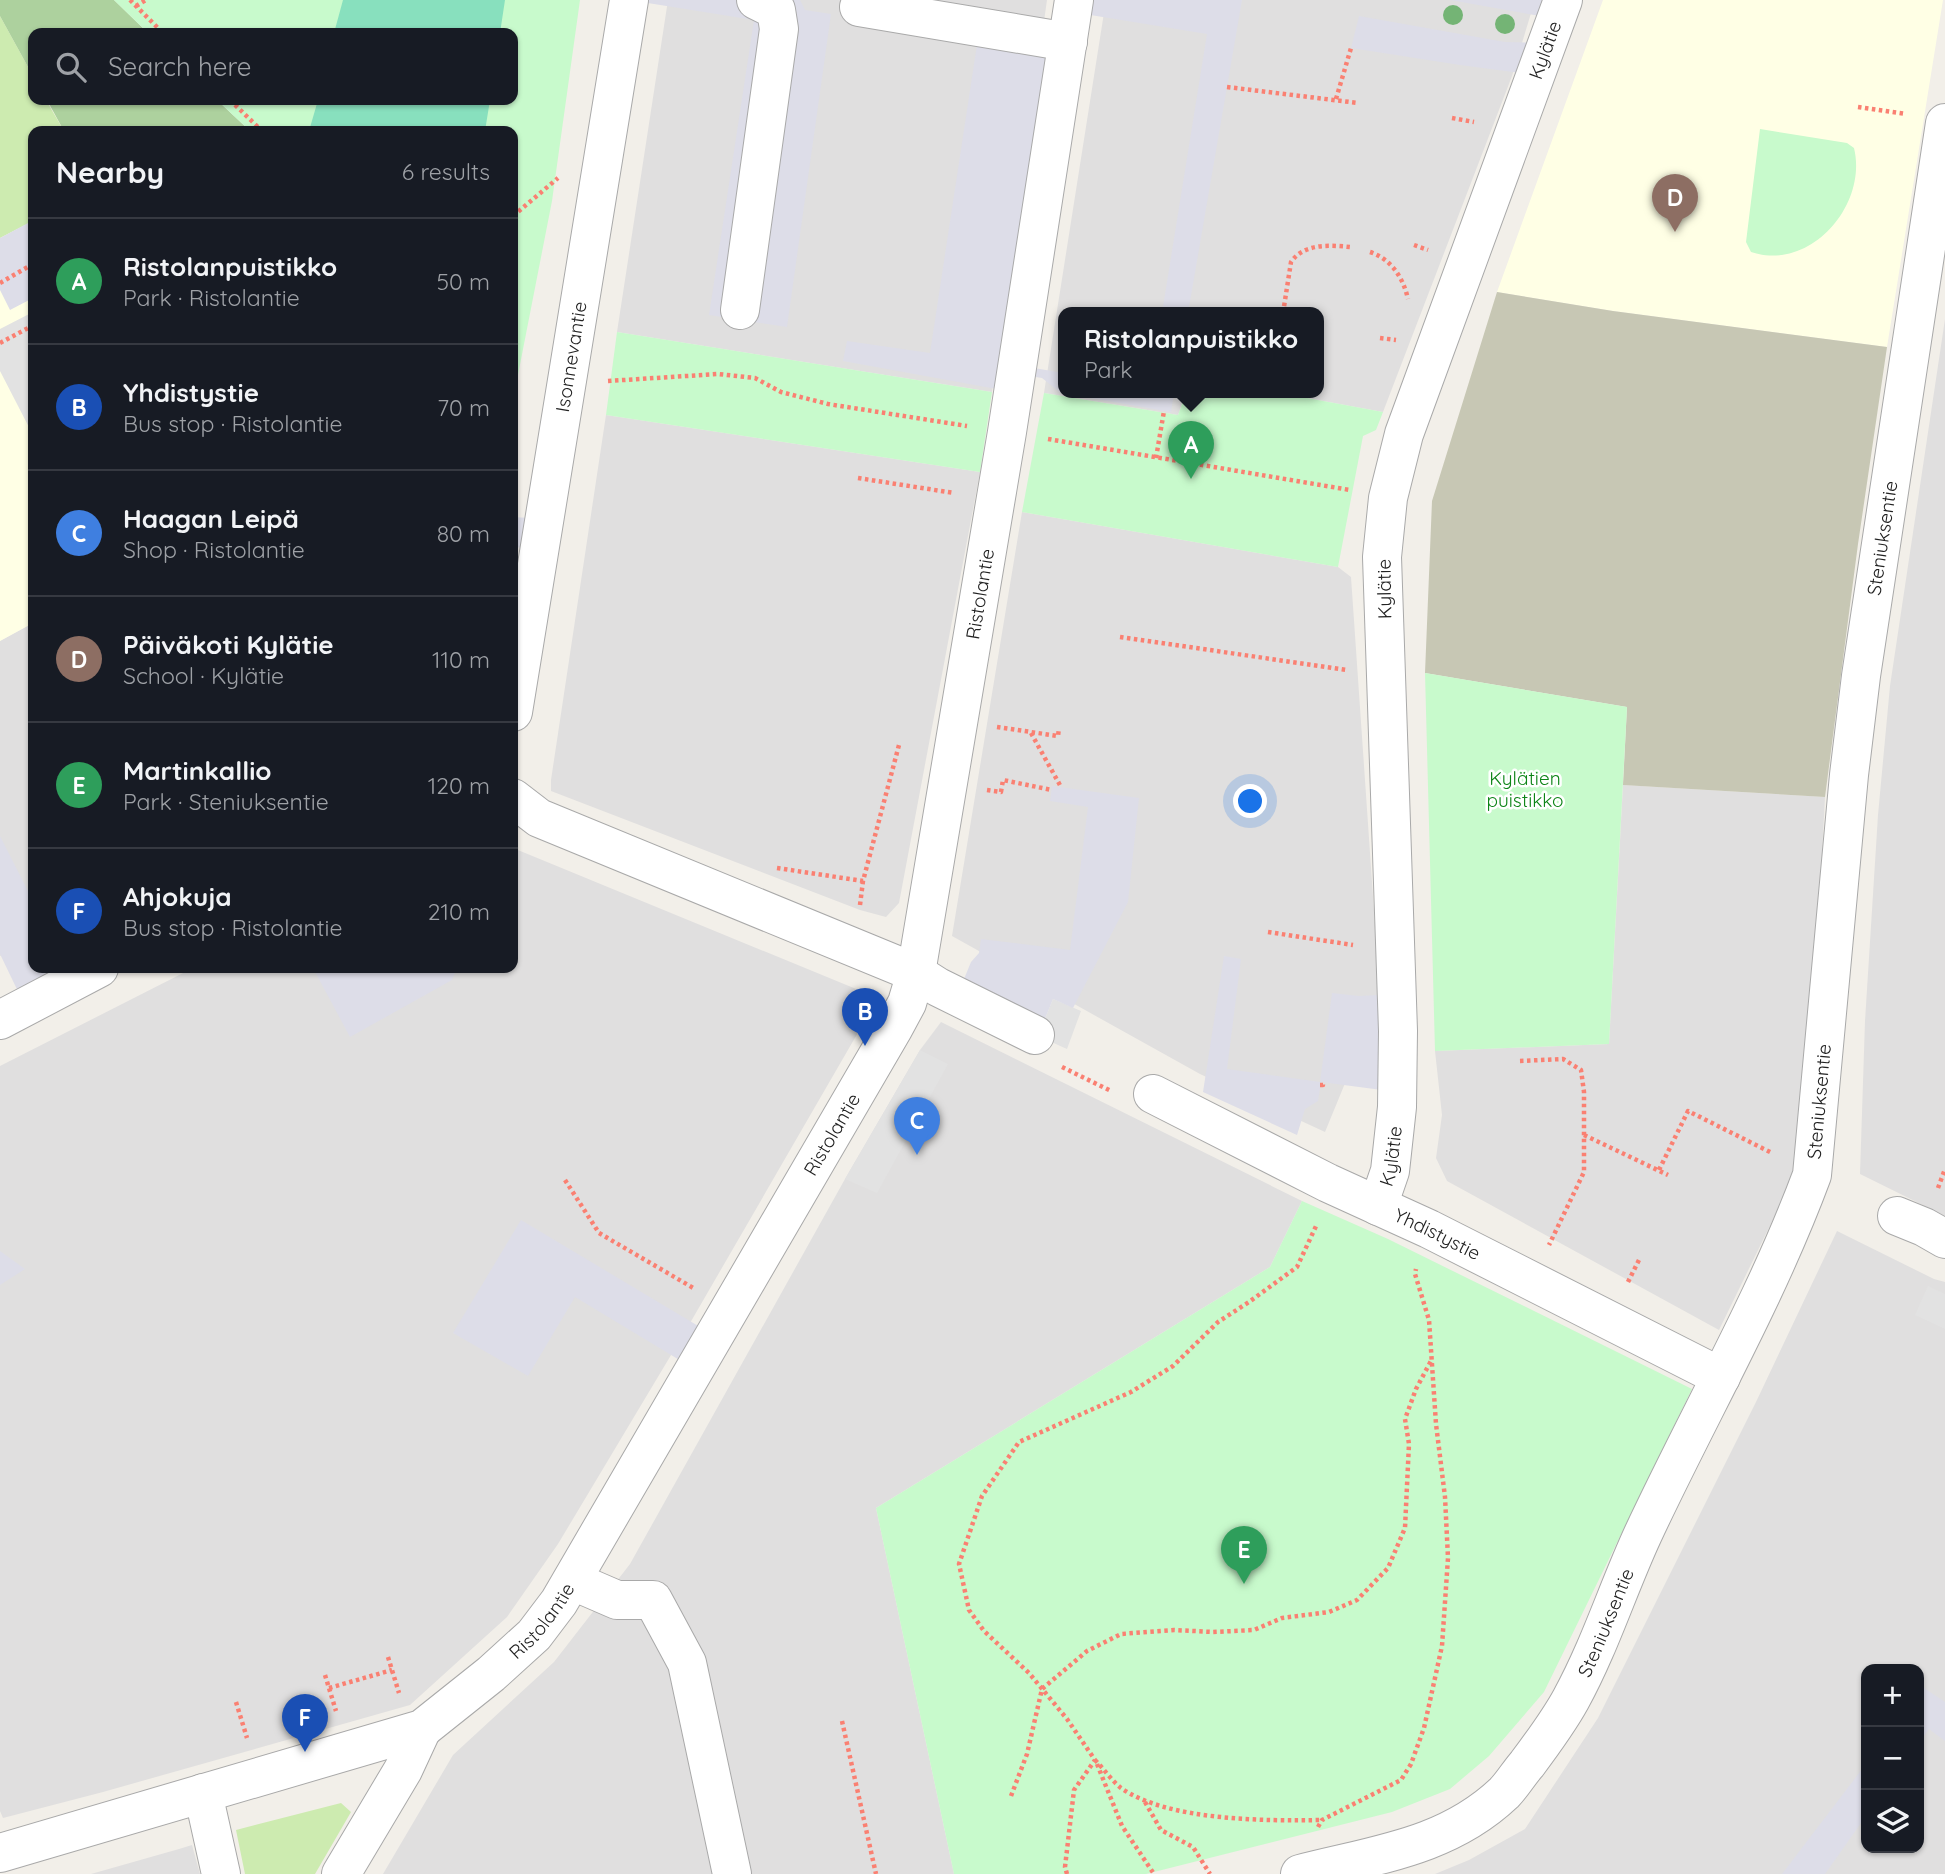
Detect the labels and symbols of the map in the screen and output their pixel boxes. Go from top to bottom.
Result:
street label: Kylätie [1523,17,1566,82]
pin: D [1652,174,1698,232]
street label: Isonnevantie [550,300,592,414]
pin: A [1168,421,1214,479]
street label: Steniuksentie [1861,479,1902,597]
street label: Ristolantie [960,547,999,641]
street label: Kylätie [1371,559,1397,619]
park label: Kylätien puistikko [1486,766,1564,812]
your location [1233,784,1267,818]
pin: B [842,988,888,1046]
street label: Steniuksentie [1802,1043,1836,1160]
street label: Ristolantie [798,1089,865,1180]
pin: C [894,1097,940,1155]
street label: Kylätie [1374,1125,1407,1189]
street label: Yhdistystie [1390,1203,1485,1265]
pin: E [1221,1526,1267,1584]
street label: Steniuksentie [1572,1565,1639,1681]
street label: Ristolantie [504,1578,580,1664]
pin: F [282,1694,328,1752]

